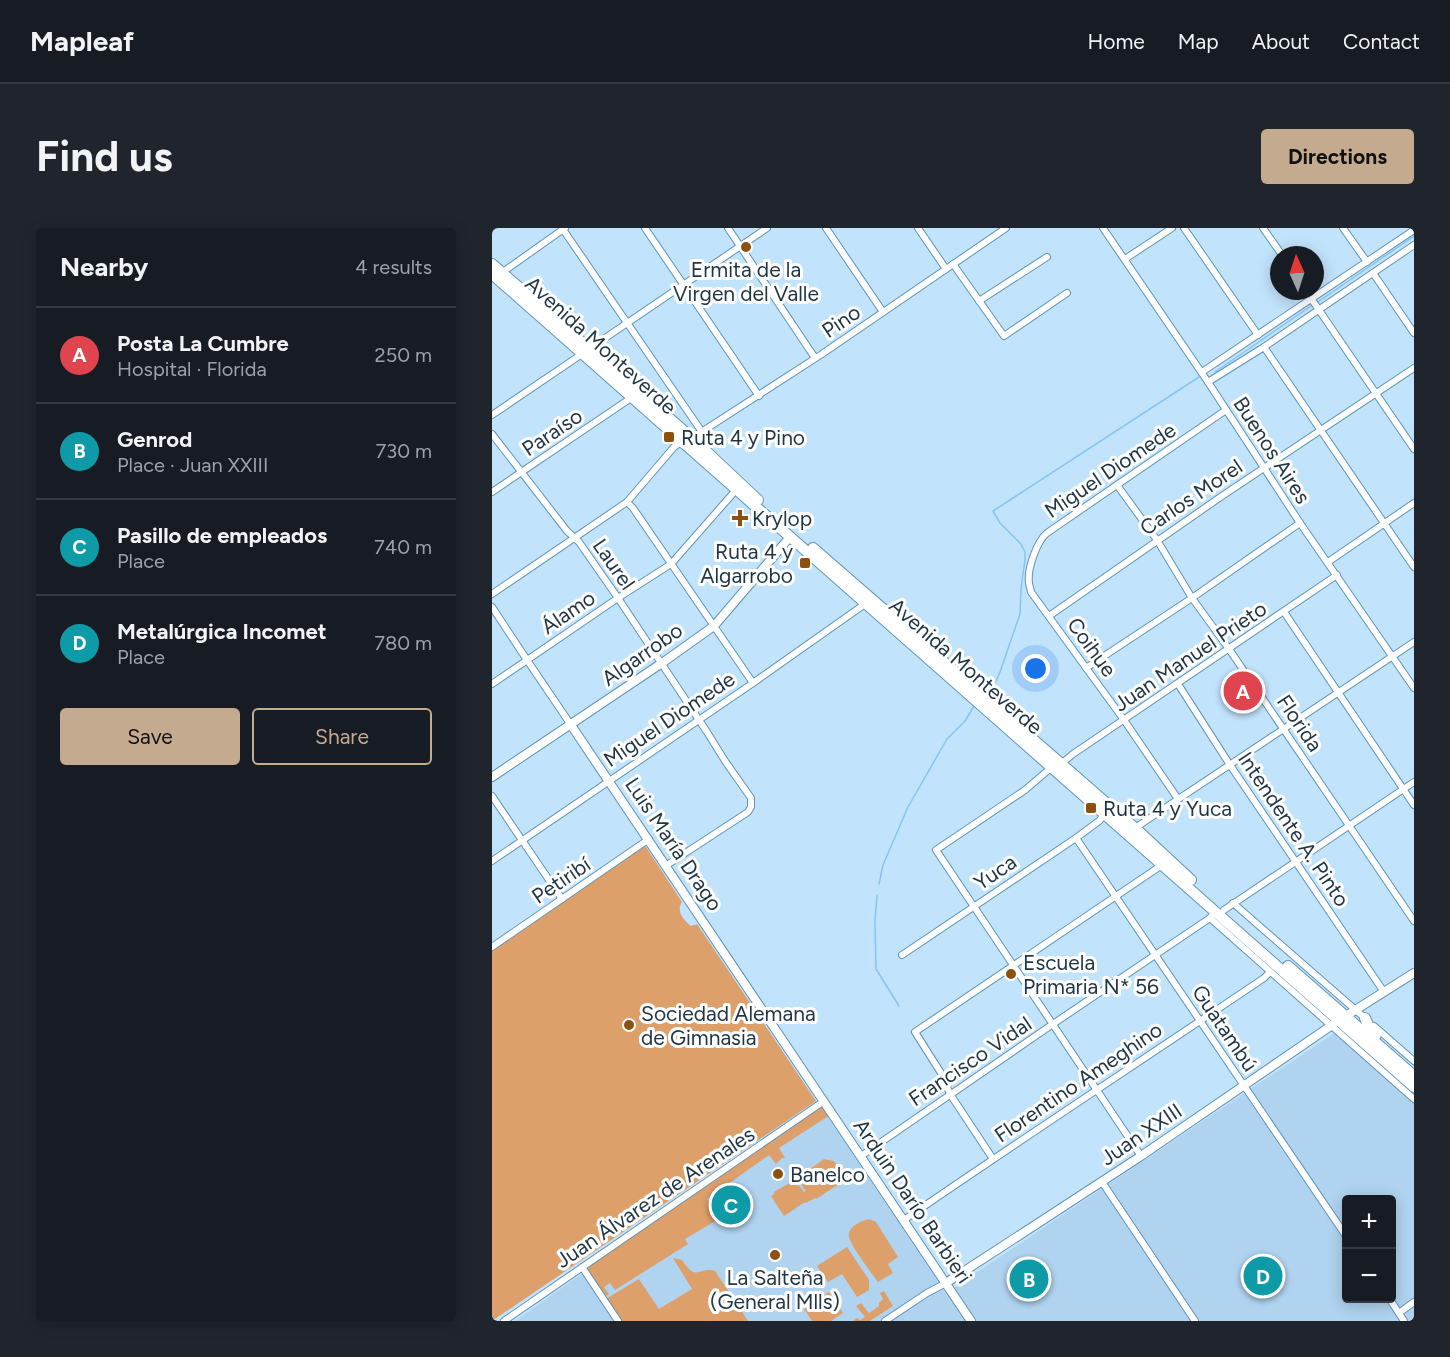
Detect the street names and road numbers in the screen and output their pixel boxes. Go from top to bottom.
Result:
street label: Avenida Monteverde [520,271,682,419]
street label: Pino [817,299,865,343]
street label: Buenos Aires [1228,392,1316,508]
street label: Paraíso [517,403,587,461]
street label: Miguel Diomede [1040,417,1180,523]
street label: Carlos Morel [1135,454,1247,540]
street label: Laurel [588,534,640,594]
street label: Álamo [536,585,600,639]
street label: Avenida Monteverde [884,593,1048,739]
street label: Juan Manuel Prieto [1109,596,1271,716]
street label: Coihue [1062,613,1122,681]
street label: Algarrobo [597,617,687,691]
street label: Miguel Diomede [599,666,739,772]
street label: Florida [1272,690,1328,756]
street label: Intendente A. Pinto [1233,747,1355,911]
street label: Luis María Drago [620,773,728,915]
street label: Yuca [969,849,1021,895]
street label: Petiribí [527,851,596,909]
street label: Guatambú [1187,980,1263,1076]
street label: Francisco Vidal [904,1011,1036,1111]
street label: Florentino Ameghino [989,1017,1167,1147]
street label: Juan XXIII [1095,1098,1187,1170]
street label: Arduin Darío Barbieri [849,1114,977,1288]
street label: Juan Álvarez de Arenales [551,1121,759,1273]

